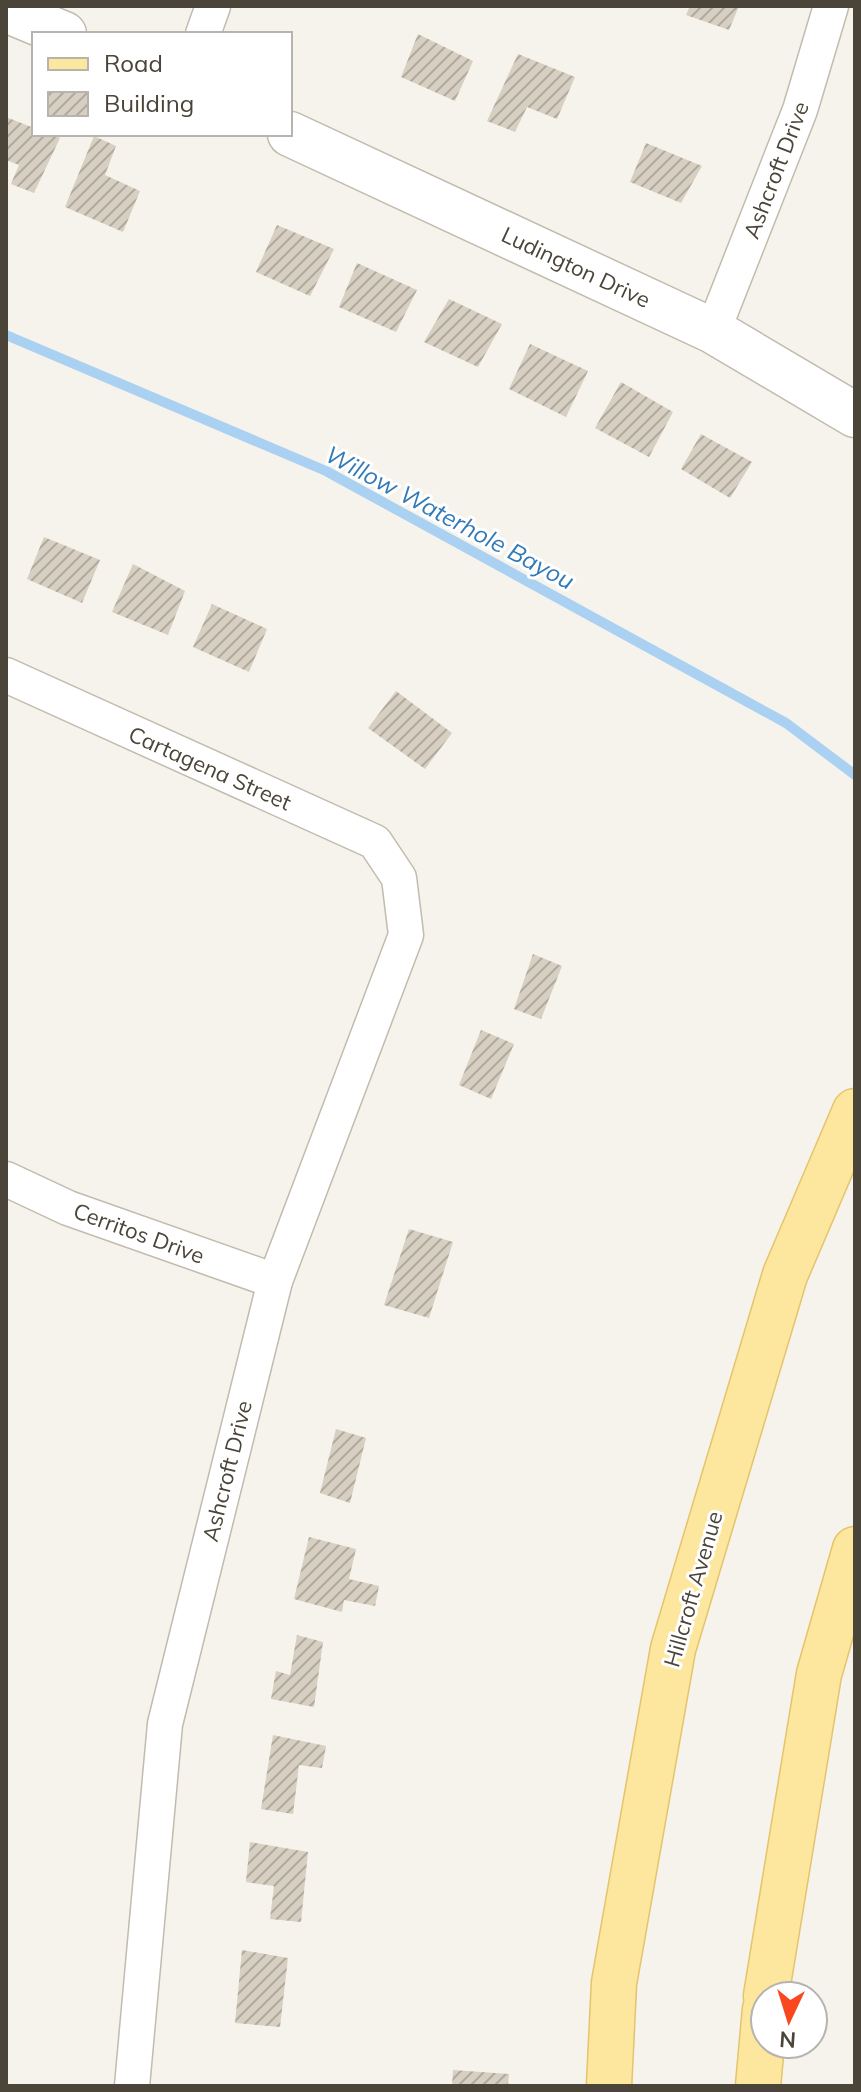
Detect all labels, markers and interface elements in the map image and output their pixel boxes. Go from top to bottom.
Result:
legend [32,32,292,136]
text: Road [104,48,163,78]
text: Building [104,88,194,118]
street label: Ashcroft Drive [737,98,815,242]
street label: Ludington Drive [497,220,655,314]
water label: Willow Waterhole Bayou [320,439,580,595]
street label: Cartagena Street [124,720,296,817]
street label: Cerritos Drive [70,1196,208,1270]
street label: Ashcroft Drive [196,1397,258,1545]
street label: Hillcroft Avenue [657,1508,729,1670]
north arrow [749,1980,829,2060]
text: N [778,2025,797,2054]

